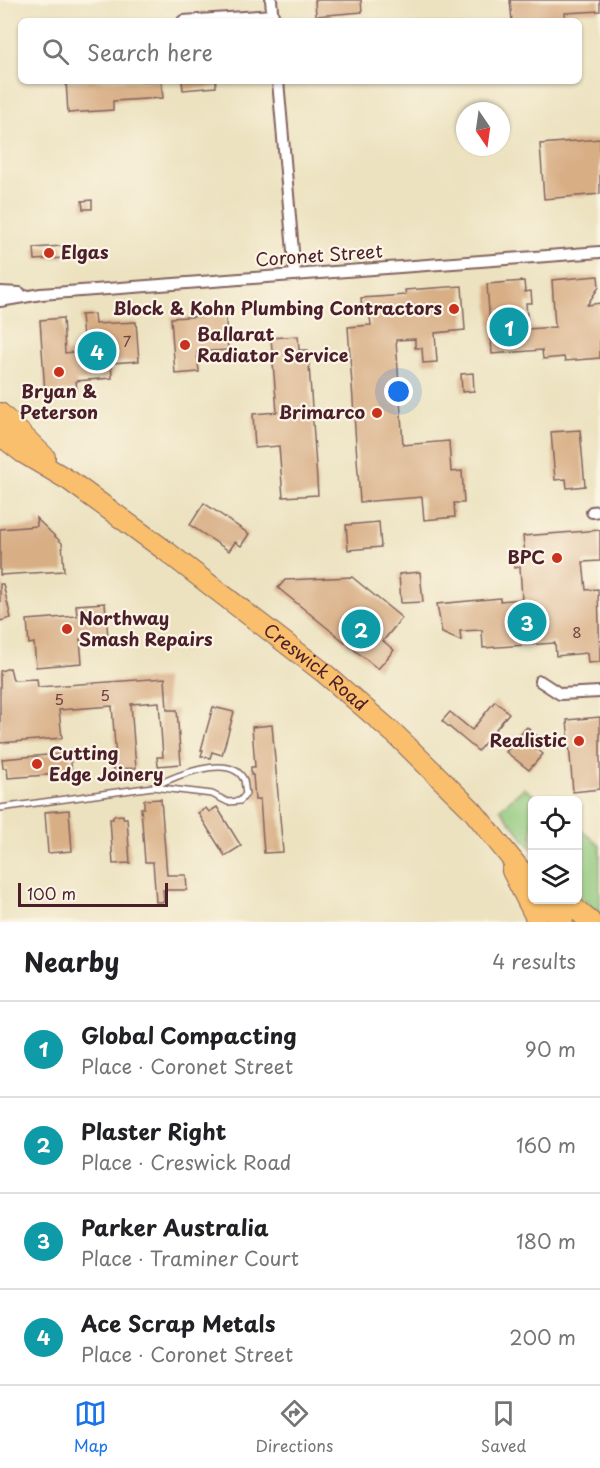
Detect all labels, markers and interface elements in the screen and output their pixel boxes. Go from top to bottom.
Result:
search box [18,18,582,84]
icon: search [39,35,72,68]
text: Search here [87,35,213,68]
north arrow [456,102,510,156]
street label: Coronet Street [254,237,383,272]
place label: Elgas [61,238,109,265]
marker: Elgas [42,246,56,260]
place label: Block & Kohn Plumbing Contractors [113,294,442,321]
marker: Block & Kohn Plumbing Contractors [447,302,461,316]
pin: 1 [490,304,528,350]
place label: Ballarat Radiator Service [197,320,349,368]
pin: 4 [78,328,116,374]
house number: 7 [123,329,132,352]
marker: Ballarat Radiator Service [178,338,192,352]
marker: Bryan & Peterson [52,365,66,379]
place label: Bryan & Peterson [20,377,98,425]
your location [384,377,413,406]
place label: Brimarco [279,398,365,425]
marker: Brimarco [370,406,384,420]
place label: BPC [507,543,545,570]
marker: BPC [550,551,564,565]
pin: 3 [508,600,546,644]
place label: Northway Smash Repairs [79,604,213,652]
pin: 2 [342,606,380,652]
street label: Creswick Road [258,616,374,717]
house number: 8 [572,620,582,643]
marker: Northway Smash Repairs [60,622,74,636]
house number: 5 [100,683,110,706]
house number: 5 [54,687,64,710]
place label: Realistic [490,726,567,753]
marker: Realistic [572,734,586,748]
place label: Cutting Edge Joinery [49,739,164,787]
marker: Cutting Edge Joinery [30,757,44,771]
map controls [528,796,582,904]
button: locate [528,796,582,850]
button: layers [528,850,582,904]
scale bar [18,880,168,908]
text: 100 m [27,881,76,905]
text: Nearby [24,942,119,981]
text: 4 results [492,946,576,976]
text: Global Compacting [81,1018,297,1051]
text: 1 [39,1034,48,1064]
text: 90 m [525,1034,576,1064]
text: Place · Coronet Street [81,1051,293,1081]
text: Plaster Right [81,1114,226,1147]
text: 2 [36,1130,51,1160]
text: 160 m [516,1130,576,1160]
text: Place · Creswick Road [81,1147,291,1177]
text: Parker Australia [81,1210,269,1243]
text: 3 [37,1226,50,1256]
text: 180 m [516,1226,576,1256]
text: Place · Traminer Court [81,1243,299,1273]
text: Ace Scrap Metals [81,1306,275,1339]
text: 4 [37,1322,50,1352]
text: 200 m [509,1322,576,1352]
text: Place · Coronet Street [81,1339,293,1369]
tab: Map [74,1397,108,1457]
tab: Directions [255,1397,333,1457]
tab: Saved [481,1397,526,1457]

